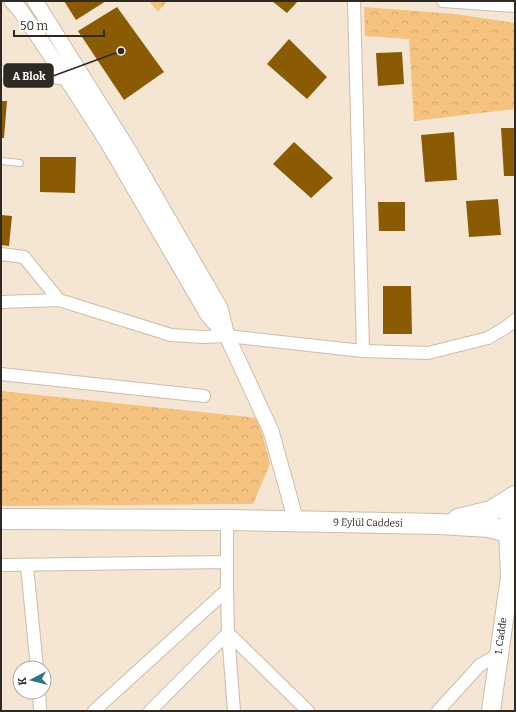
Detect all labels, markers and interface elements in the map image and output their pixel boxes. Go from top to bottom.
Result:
scale bar [14,12,104,38]
text: 50 m [20,19,49,33]
callout: A Blok [4,64,53,87]
text: A Blok [12,70,46,83]
street label: 9 Eylül Caddesi [333,516,403,530]
street label: 1. Cadde [492,617,510,655]
north arrow [12,660,52,700]
text: K [16,676,30,686]

